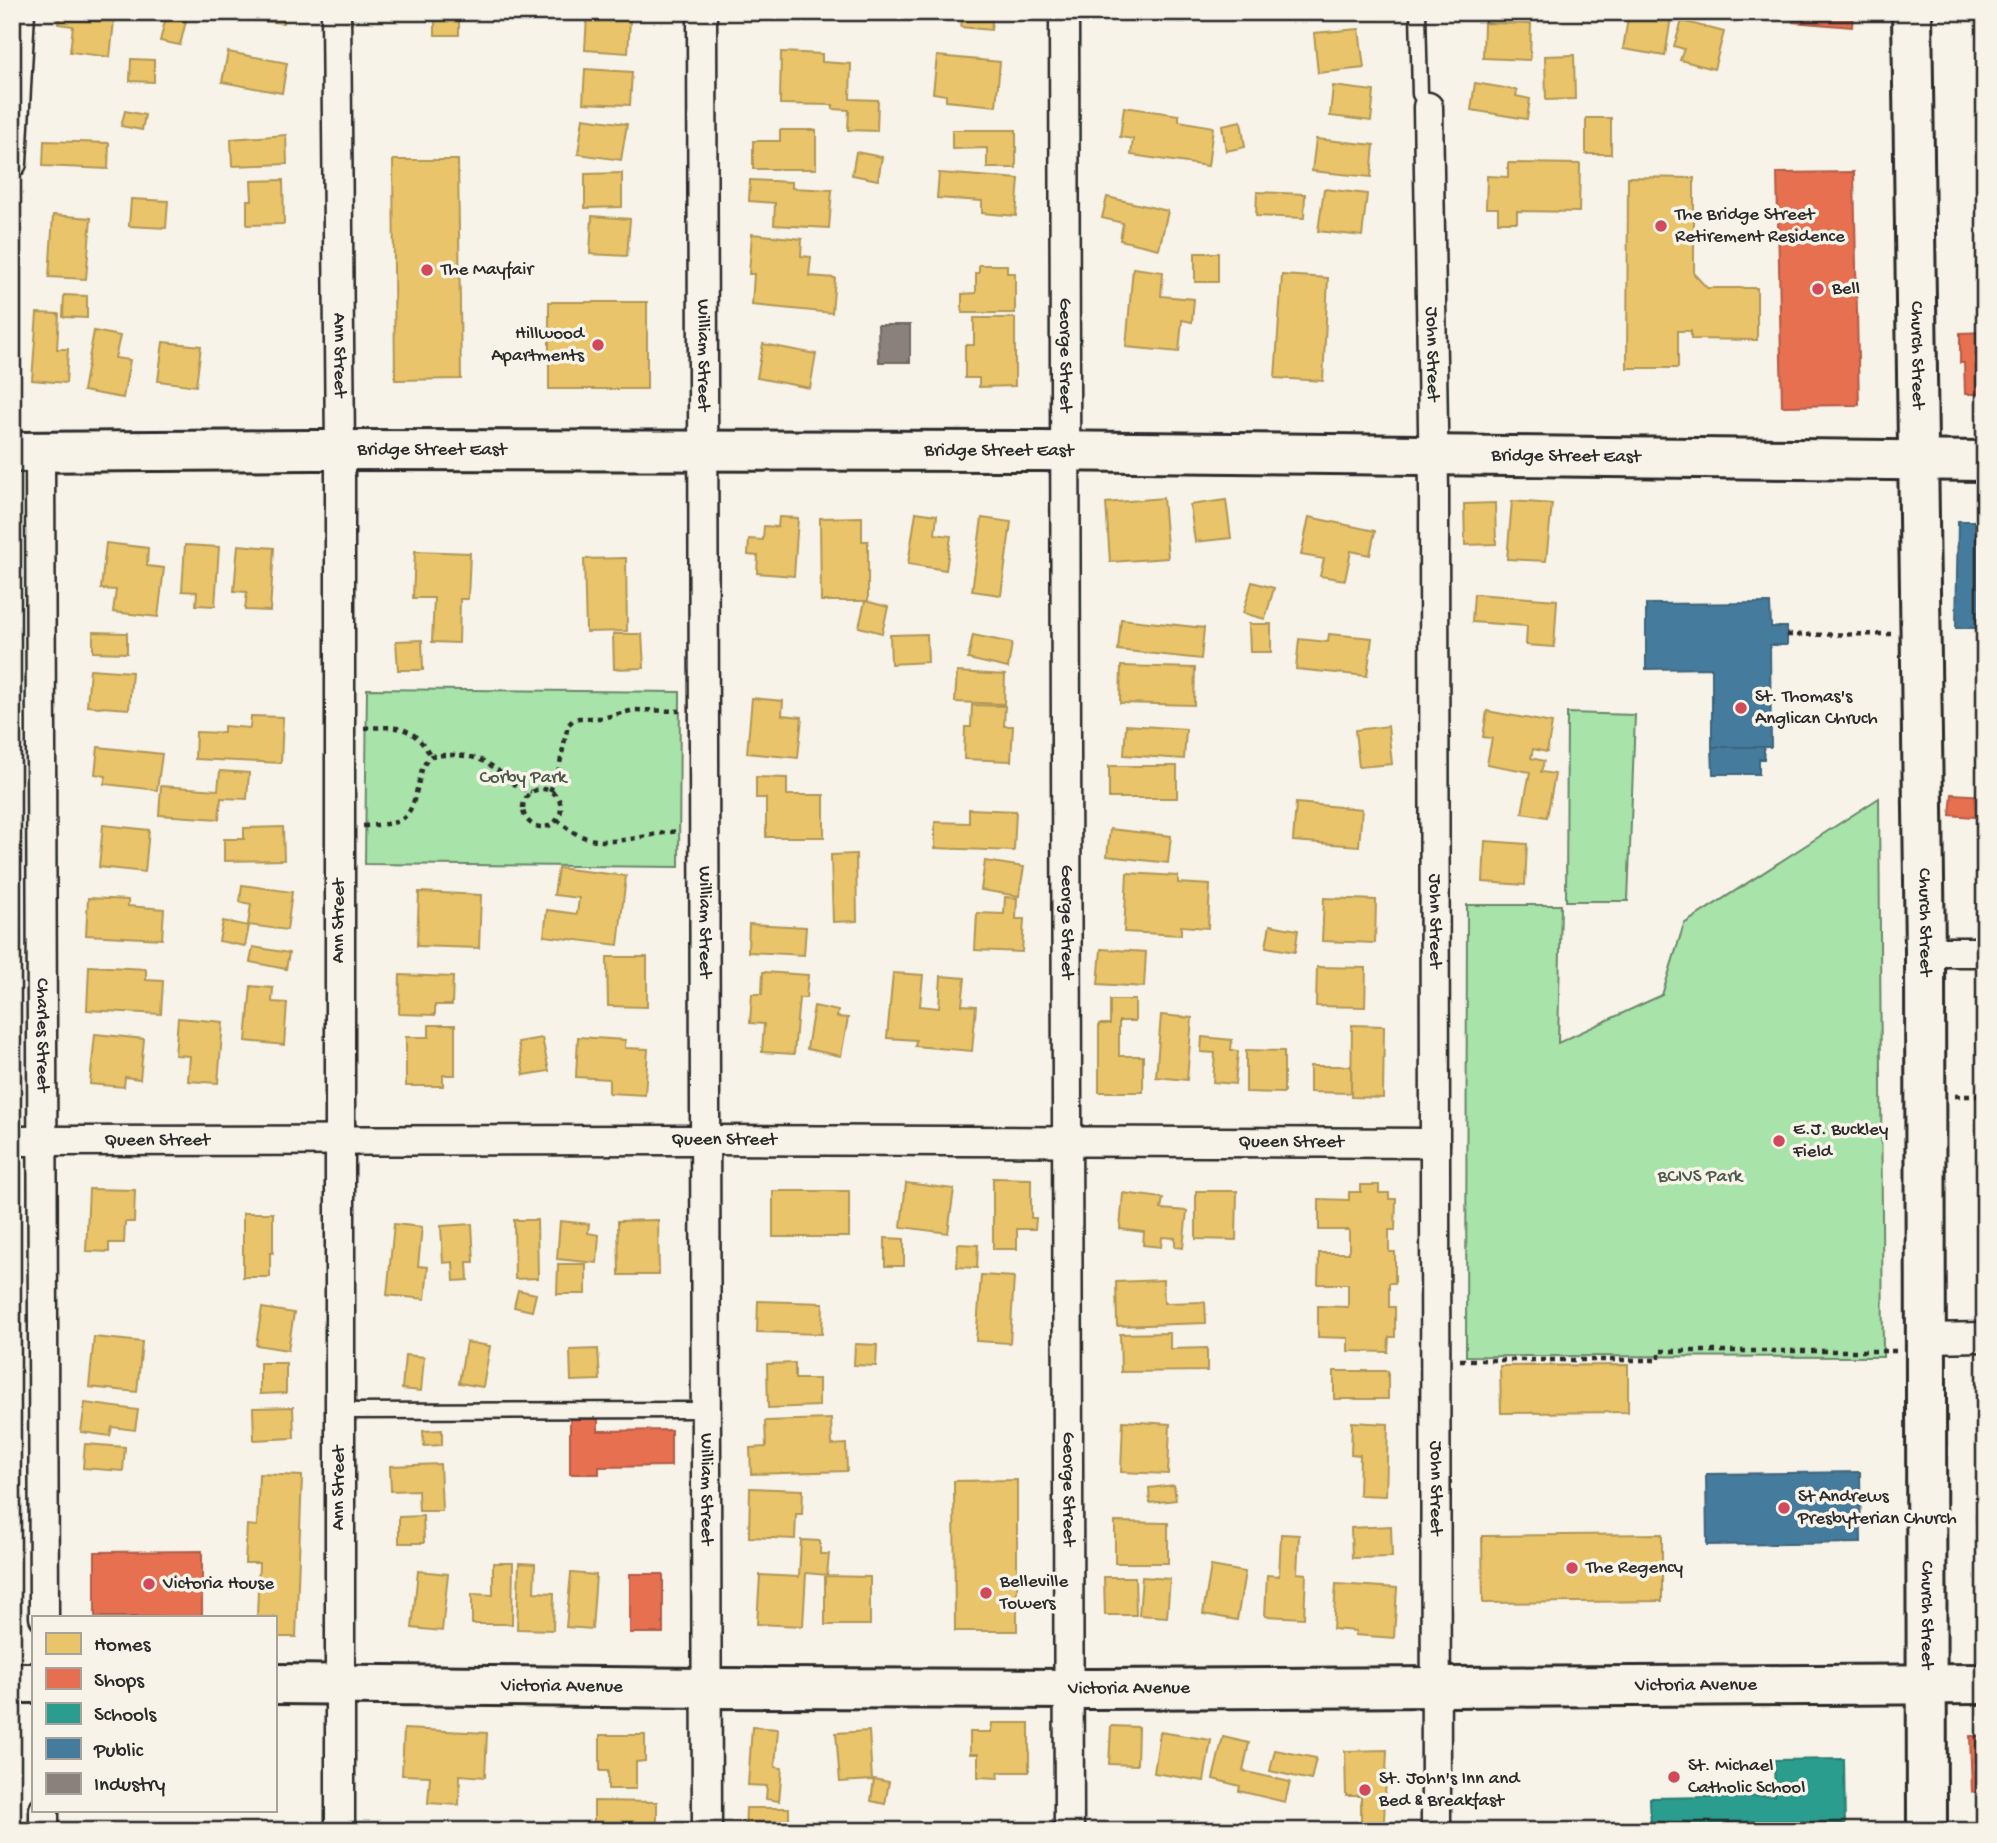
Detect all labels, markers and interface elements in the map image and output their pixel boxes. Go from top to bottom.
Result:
place label: The Bridge Street Retirement Residence [1674,204,1845,249]
marker: The Bridge Street Retirement Residence [1653,218,1669,234]
place label: The Mayfair [440,259,535,282]
marker: The Mayfair [419,262,435,278]
place label: Bell [1831,278,1860,301]
marker: Bell [1810,281,1826,297]
street label: George Street [1053,298,1077,414]
street label: William Street [691,299,715,413]
street label: Church Street [1904,301,1929,411]
street label: John Street [1420,307,1444,404]
street label: Ann Street [327,313,351,400]
place label: Hillwood Apartments [491,323,586,368]
marker: Hillwood Apartments [590,337,606,353]
street label: Bridge Street East [356,439,509,462]
street label: Bridge Street East [923,439,1076,463]
street label: Bridge Street East [1490,444,1643,469]
place label: St. Thomas's Anglican Chruch [1755,686,1878,731]
marker: St. Thomas's Anglican Chruch [1733,700,1749,716]
park label: Corby Park [480,767,568,790]
street label: George Street [1055,865,1078,981]
street label: William Street [693,866,716,980]
street label: Church Street [1912,868,1937,978]
street label: John Street [1423,874,1446,970]
street label: Ann Street [328,877,351,963]
street label: Charles Street [30,978,54,1094]
place label: E.J. Buckley Field [1792,1119,1889,1164]
street label: Queen Street [671,1128,779,1152]
street label: Queen Street [104,1129,212,1152]
street label: Queen Street [1238,1131,1346,1154]
marker: E.J. Buckley Field [1771,1133,1787,1149]
park label: BCIVS Park [1657,1166,1744,1189]
street label: George Street [1056,1432,1080,1548]
street label: William Street [694,1433,718,1547]
street label: John Street [1424,1441,1447,1537]
street label: Ann Street [328,1444,351,1530]
place label: St Andrews Presbyterian Church [1797,1486,1957,1531]
marker: St Andrews Presbyterian Church [1776,1500,1792,1516]
place label: The Regency [1585,1557,1684,1580]
marker: The Regency [1564,1560,1580,1576]
street label: Church Street [1915,1561,1938,1671]
place label: Belleville Towers [999,1571,1069,1616]
place label: Victoria House [162,1573,274,1596]
marker: Victoria House [141,1576,157,1592]
marker: Belleville Towers [978,1585,994,1601]
legend [32,1616,276,1812]
text: Homes [94,1634,152,1659]
text: Shops [94,1670,145,1695]
street label: Victoria Avenue [1634,1674,1757,1697]
street label: Victoria Avenue [500,1675,623,1699]
street label: Victoria Avenue [1067,1677,1190,1701]
text: Schools [94,1704,158,1729]
text: Public [93,1740,144,1765]
place label: St. Michael Catholic School [1688,1755,1805,1800]
place label: St. John's Inn and Bed & Breakfast [1378,1768,1521,1813]
marker: St. Michael Catholic School [1666,1769,1682,1785]
text: Industry [94,1774,165,1799]
marker: St. John's Inn and Bed & Breakfast [1357,1782,1373,1798]

